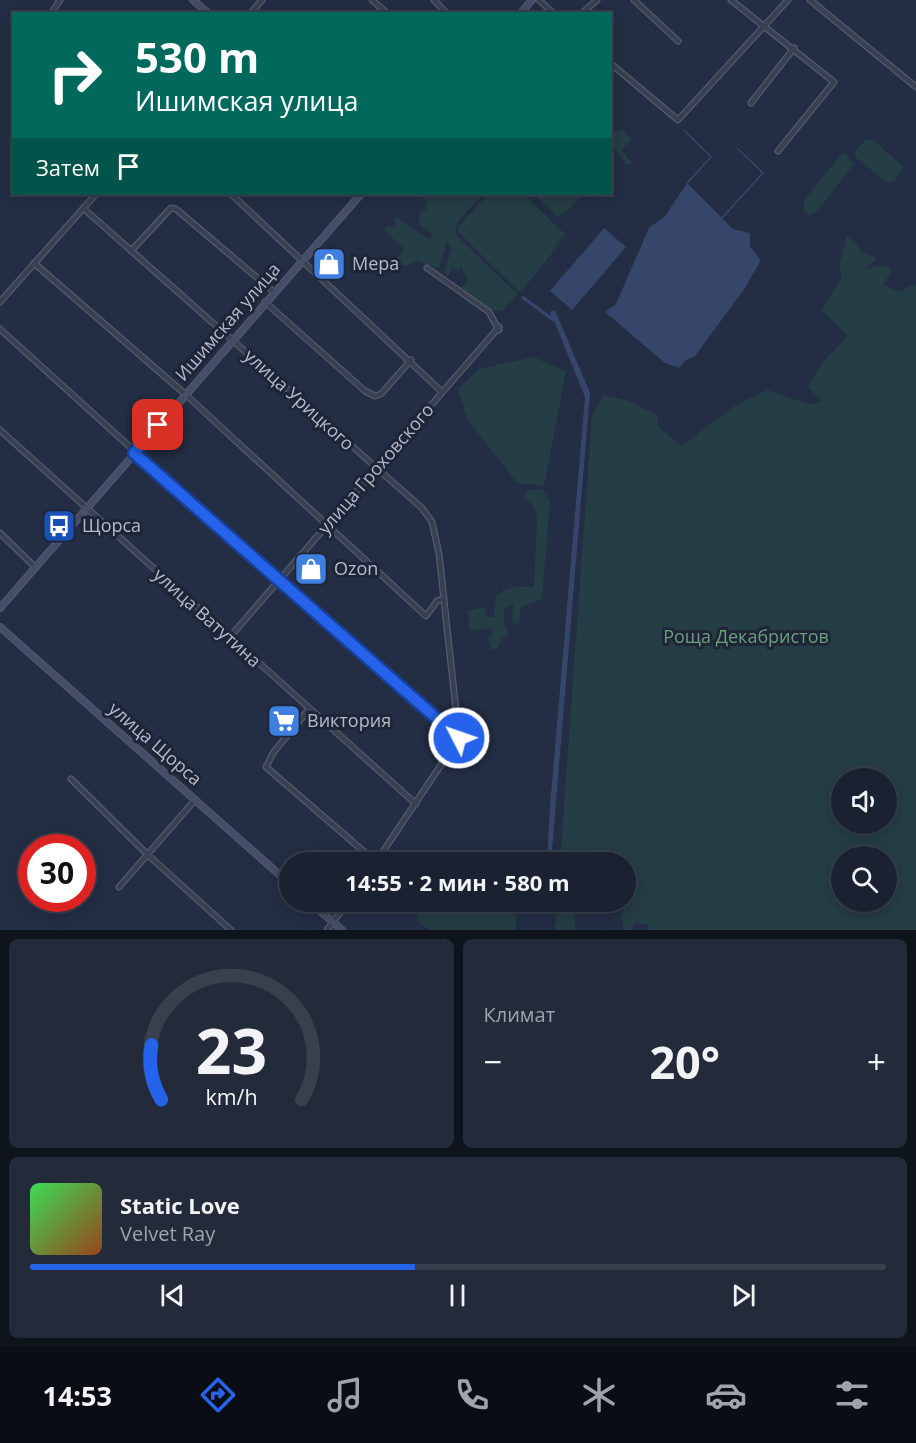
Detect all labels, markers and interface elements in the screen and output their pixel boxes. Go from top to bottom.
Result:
text: 530 m [135,28,259,85]
icon: right [36,36,114,114]
text: Ишимская улица [135,82,358,119]
icon: arrive [112,150,145,183]
text: Затем [36,152,100,182]
shop icon: Мера [311,246,347,282]
place label: Мера [352,251,399,275]
street label: Ишимская улица [169,257,285,385]
street label: улица Урицкого [240,343,360,455]
street label: улица Гроховского [312,398,439,539]
pin [132,399,183,450]
icon: arrive [141,408,174,441]
bus stop icon: Щорса [41,508,77,544]
place label: Щорса [82,513,141,537]
shop icon: Ozon [293,551,329,587]
place label: Ozon [334,556,378,580]
street label: улица Ватутина [149,562,267,672]
park label: Роща Декабристов [663,624,829,648]
street label: улица Щорса [104,696,207,790]
supermarket icon: Виктория [266,703,302,739]
position arrow [427,706,491,770]
place label: Виктория [307,708,391,732]
map controls [831,768,897,912]
button: sound [831,768,897,834]
speed limit sign: 30 [18,834,96,912]
button: search [831,846,897,912]
text: 14:55 · 2 мин · 580 m [345,867,570,897]
text: Климат [484,1001,555,1028]
text: 23 [196,1007,267,1092]
text: 20° [649,1031,720,1092]
text: − [484,1039,502,1084]
text: + [867,1039,886,1084]
text: km/h [205,1083,257,1112]
text: Static Love [120,1190,240,1220]
text: Velvet Ray [120,1220,215,1247]
icon: previous [156,1279,189,1312]
icon: pause [441,1279,474,1312]
icon: next [727,1279,760,1312]
icon: directions [197,1374,239,1416]
icon: music [324,1374,366,1416]
icon: phone [451,1374,493,1416]
icon: climate [578,1374,620,1416]
icon: car [705,1374,747,1416]
icon: filters [831,1374,873,1416]
text: 14:53 [42,1377,112,1414]

